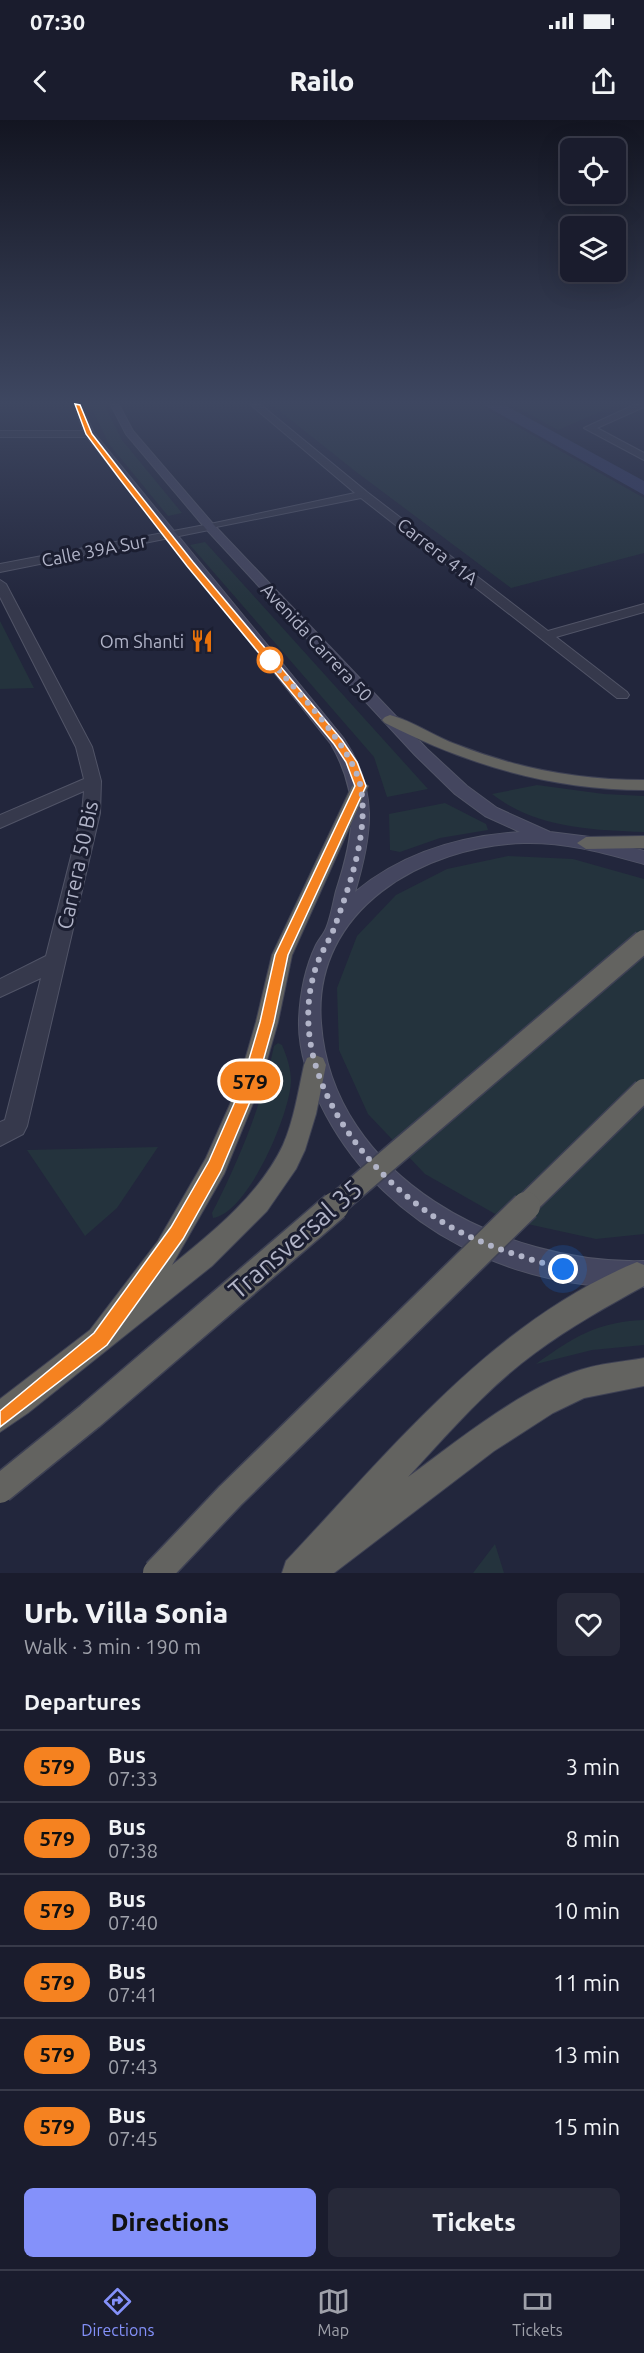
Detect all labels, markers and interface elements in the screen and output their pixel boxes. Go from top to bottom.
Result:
text: 07:30 [30,9,85,34]
icon: back [24,65,57,98]
icon: share [587,65,620,98]
text: Railo [290,66,355,96]
map controls [560,138,626,282]
button: locate [560,138,626,204]
button: layers [560,216,626,282]
street label: Carrera 41A [394,514,482,589]
street label: Calle 39A Sur [40,530,148,570]
street label: Avenida Carrera 50 [257,579,377,705]
restaurant icon: Om Shanti [189,628,215,654]
place label: Om Shanti [100,631,184,651]
unlabelled marker [257,647,283,673]
street label: Carrera 50 Bis [52,799,102,931]
line badge: 579 [216,1062,284,1100]
text: 579 [232,1069,268,1093]
street label: Transversal 35 [223,1173,367,1305]
your location [548,1254,578,1284]
button: heart [557,1593,620,1656]
text: Urb. Villa Sonia [24,1597,228,1628]
text: Walk · 3 min · 190 m [24,1635,201,1658]
text: Departures [24,1689,141,1714]
text: Bus [108,1742,146,1767]
text: 579 [39,1754,75,1778]
text: 3 min [566,1754,620,1779]
text: 07:33 [108,1767,158,1790]
text: Bus [108,1814,146,1839]
text: 579 [39,1826,75,1850]
text: 8 min [566,1826,620,1851]
text: 07:38 [108,1839,158,1862]
text: Bus [108,1886,146,1911]
text: 579 [39,1898,75,1922]
text: 10 min [553,1898,620,1923]
text: 07:40 [108,1911,158,1934]
text: Bus [108,1958,146,1983]
text: 579 [39,1970,75,1994]
text: 11 min [553,1970,620,1995]
text: 07:41 [108,1983,158,2006]
text: Bus [108,2030,146,2055]
text: 579 [39,2042,75,2066]
text: 13 min [553,2042,620,2067]
text: 07:43 [108,2055,158,2078]
text: Bus [108,2102,146,2127]
text: 579 [39,2114,75,2138]
text: 15 min [553,2114,620,2139]
text: 07:45 [108,2127,158,2150]
button: Directions [24,2188,316,2257]
button: Tickets [328,2188,620,2257]
tab: Directions [81,2285,154,2339]
tab: Map [317,2285,350,2339]
tab: Tickets [512,2285,563,2339]

